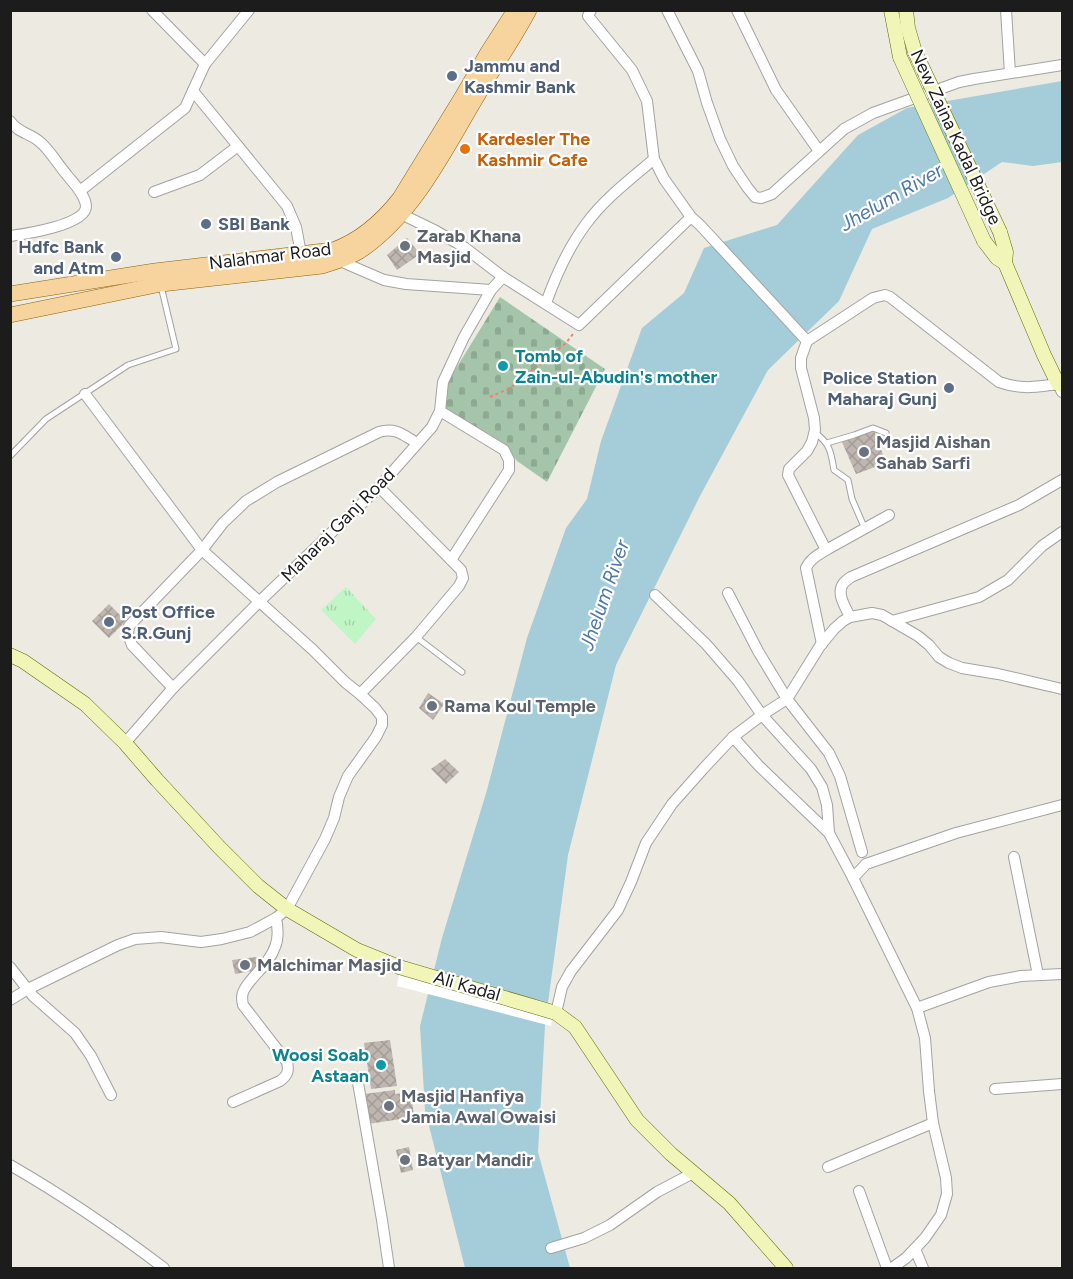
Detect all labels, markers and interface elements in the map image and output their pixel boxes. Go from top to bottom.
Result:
street label: New Zaina Kadal Bridge [906,46,1006,228]
place label: Jammu and Kashmir Bank [464,55,576,98]
marker: Jammu and Kashmir Bank [445,69,459,83]
place label: Kardesler The Kashmir Cafe [477,128,590,171]
marker: Kardesler The Kashmir Cafe [458,142,472,156]
water label: Jhelum River [834,157,948,237]
place label: SBI Bank [218,213,290,235]
marker: SBI Bank [199,217,213,231]
place label: Zarab Khana Masjid [417,225,521,268]
place label: Hdfc Bank and Atm [18,236,104,279]
street label: Nalahmar Road [208,238,332,274]
marker: Zarab Khana Masjid [398,239,412,253]
marker: Hdfc Bank and Atm [109,250,123,264]
place label: Tomb of Zain-ul-Abudin's mother [515,345,717,388]
marker: Tomb of Zain-ul-Abudin's mother [496,359,510,373]
place label: Police Station Maharaj Gunj [822,367,937,410]
marker: Police Station Maharaj Gunj [942,381,956,395]
place label: Masjid Aishan Sahab Sarfi [876,431,990,474]
marker: Masjid Aishan Sahab Sarfi [857,445,871,459]
street label: Maharaj Ganj Road [277,464,399,586]
water label: Jhelum River [574,536,634,654]
place label: Post Office S.R.Gunj [121,601,215,644]
marker: Post Office S.R.Gunj [102,615,116,629]
place label: Rama Koul Temple [444,695,596,717]
marker: Rama Koul Temple [425,699,439,713]
place label: Malchimar Masjid [257,954,402,976]
marker: Malchimar Masjid [238,958,252,972]
street label: Ali Kadal [431,966,503,1006]
place label: Woosi Soab Astaan [272,1044,369,1087]
marker: Woosi Soab Astaan [374,1058,388,1072]
place label: Masjid Hanfiya Jamia Awal Owaisi [401,1085,556,1128]
marker: Masjid Hanfiya Jamia Awal Owaisi [382,1099,396,1113]
place label: Batyar Mandir [417,1149,533,1171]
marker: Batyar Mandir [398,1153,412,1167]

